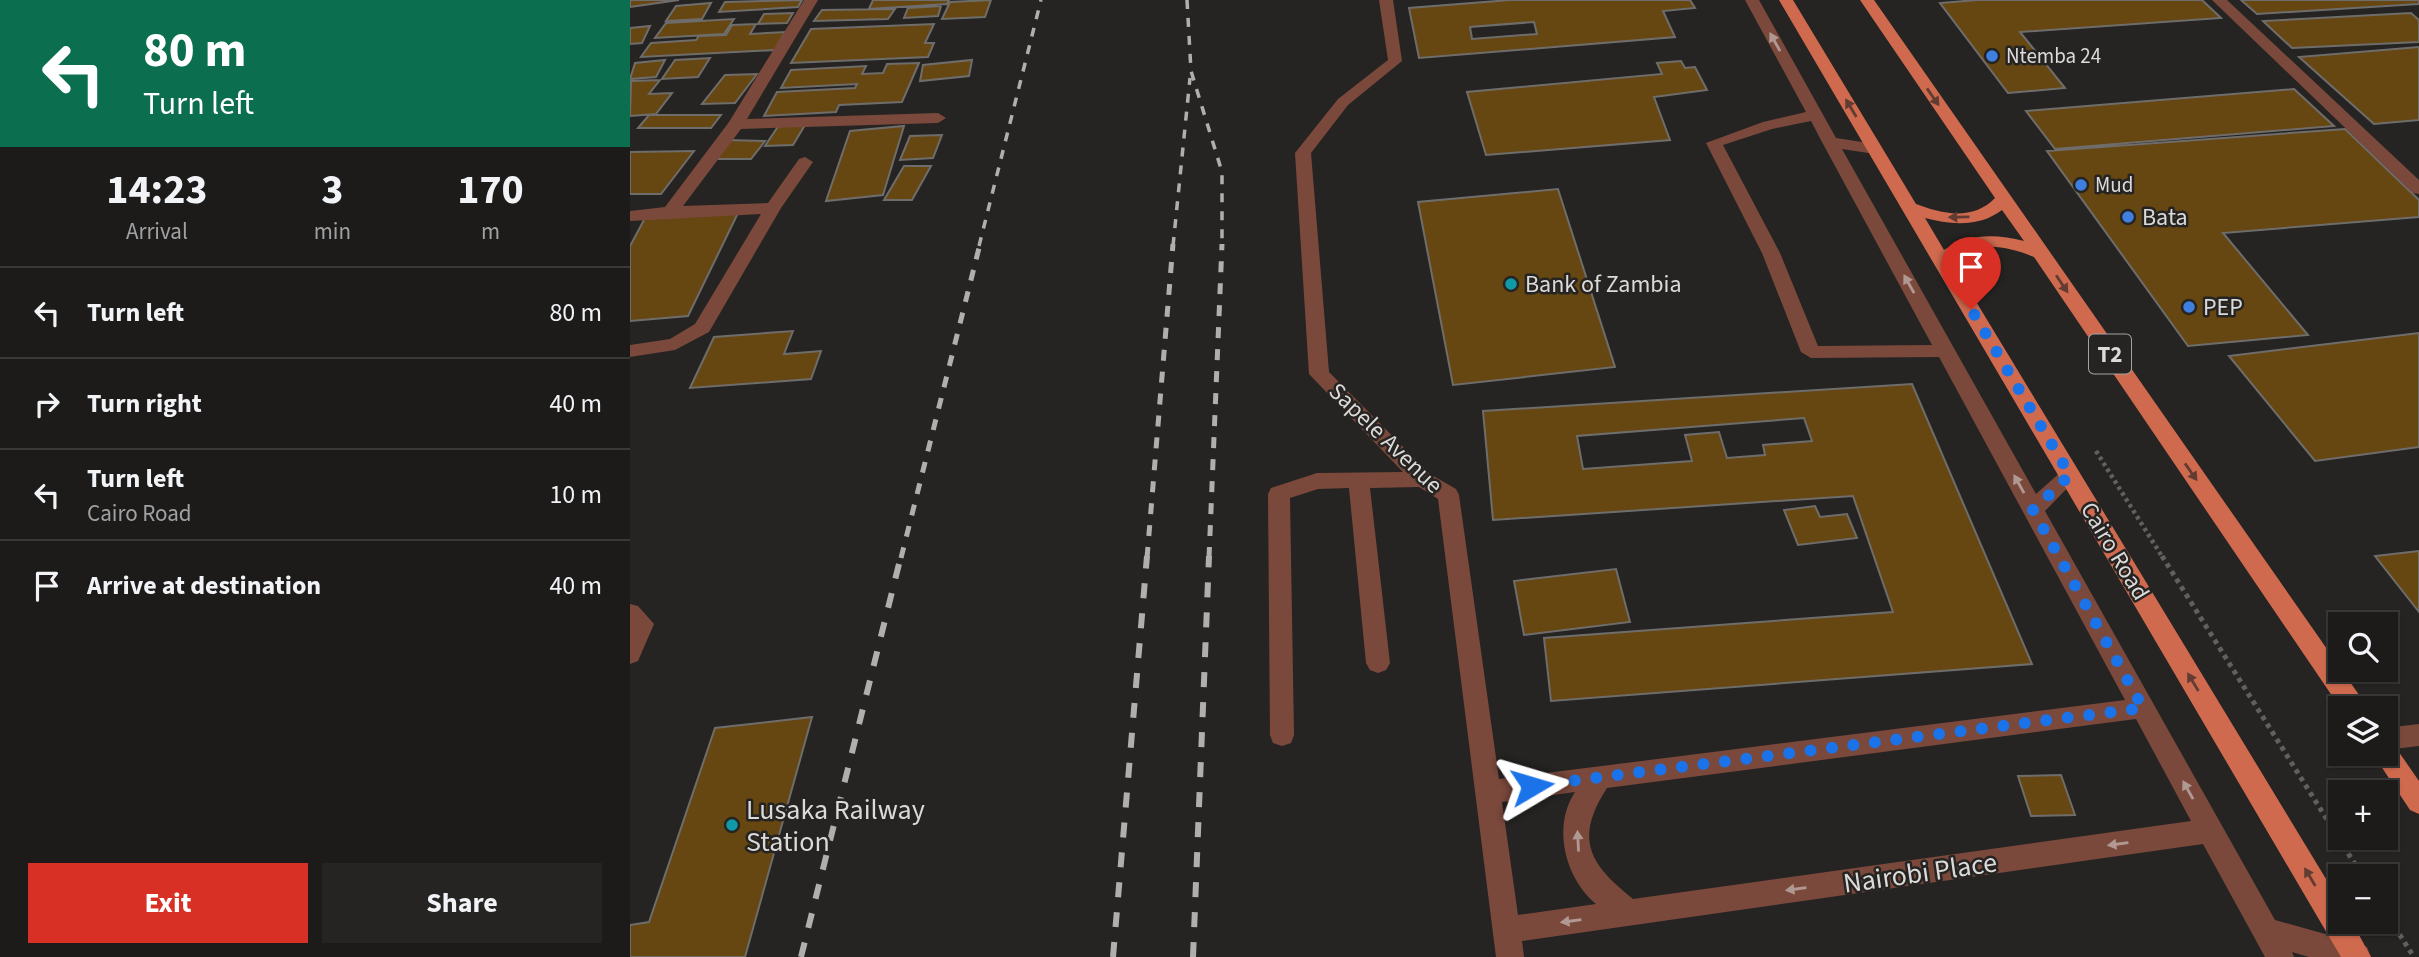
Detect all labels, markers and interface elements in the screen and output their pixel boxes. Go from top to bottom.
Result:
text: 80 m [143,16,247,86]
icon: left [28,28,119,119]
one-way arrow [1770,32,1781,52]
place label: Ntemba 24 [2006,41,2101,71]
marker: Ntemba 24 [1984,48,2000,64]
text: Turn left [143,81,254,127]
one-way arrow [1926,87,1939,106]
one-way arrow [1844,98,1857,117]
text: 14:23 [106,160,208,220]
text: 3 [321,160,343,220]
text: 170 [457,160,524,220]
place label: Mud [2095,170,2133,200]
marker: Mud [2073,177,2089,193]
place label: Bata [2142,200,2188,235]
marker: Bata [2120,209,2136,225]
one-way arrow [1948,211,1970,223]
text: Arrival [126,215,188,248]
text: min [314,215,351,248]
text: m [481,215,500,248]
pin [1941,237,2001,309]
icon: arrive [1952,248,1990,286]
place label: Bank of Zambia [1525,267,1682,302]
one-way arrow [1903,275,1915,294]
one-way arrow [2055,275,2069,293]
marker: Bank of Zambia [1503,276,1519,292]
place label: PEP [2203,290,2243,325]
icon: left [28,294,66,332]
text: Turn left [87,294,184,331]
text: 80 m [549,294,602,331]
marker: PEP [2181,299,2197,315]
road number: T2 [2089,334,2131,374]
street label: Sapele Avenue [1321,375,1451,502]
icon: right [28,385,66,423]
text: Turn right [87,385,202,422]
text: 40 m [549,385,602,422]
text: Turn left [87,460,184,497]
one-way arrow [2184,462,2197,481]
one-way arrow [2013,474,2025,493]
icon: left [28,476,66,514]
text: 10 m [549,476,602,513]
street label: Cairo Road [2071,495,2158,607]
text: Cairo Road [87,497,192,530]
icon: arrive [28,567,66,605]
text: Arrive at destination [87,567,321,604]
text: 40 m [549,567,602,604]
map controls [2328,612,2398,934]
button: search [2328,612,2398,682]
one-way arrow [2187,672,2199,691]
button: layers [2328,696,2398,766]
position arrow [1495,749,1569,823]
one-way arrow [2182,780,2194,800]
button: + [2328,780,2398,850]
place label: Lusaka Railway Station [746,790,925,862]
marker: Lusaka Railway Station [724,817,740,833]
one-way arrow [1572,830,1583,852]
one-way arrow [2107,838,2129,849]
street label: Nairobi Place [1841,842,2000,904]
button: Exit [28,863,308,943]
button: Share [322,863,602,943]
button: − [2328,864,2398,934]
one-way arrow [2303,868,2316,887]
one-way arrow [1785,884,1807,895]
one-way arrow [1560,916,1582,927]

